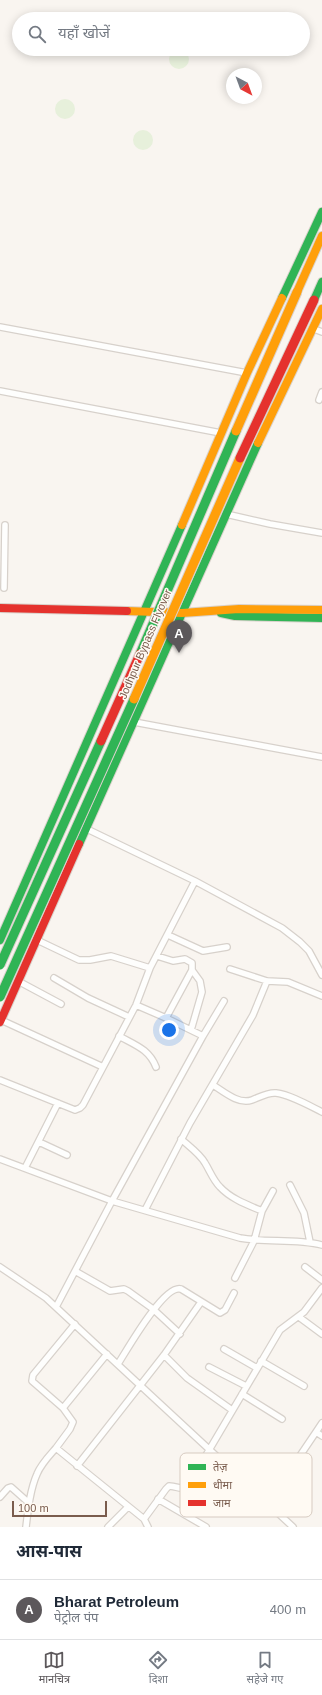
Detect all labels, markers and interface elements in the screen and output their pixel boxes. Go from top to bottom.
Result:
search box [12,12,310,56]
icon: search [26,23,48,45]
text: यहाँ खोजें [58,24,110,41]
north arrow [226,68,262,104]
street label: Jodhpur Bypass Flyover [116,587,174,701]
pin: A [166,620,192,653]
your location [159,1020,179,1040]
legend [180,1453,312,1517]
text: तेज़ [213,1461,228,1473]
text: धीमा [213,1479,232,1491]
text: जाम [213,1497,231,1509]
scale bar [12,1499,107,1518]
text: 100 m [18,1502,49,1514]
text: आस-पास [16,1542,82,1561]
text: Bharat Petroleum [54,1593,179,1610]
text: A [24,1602,34,1617]
text: 400 m [270,1602,306,1617]
text: पेट्रोल पंप [54,1610,99,1625]
tab: मानचित्र [39,1649,70,1687]
tab: दिशा [147,1649,169,1687]
tab: सहेजे गए [247,1649,283,1687]

